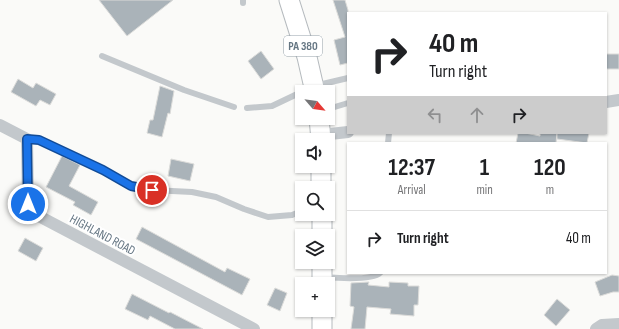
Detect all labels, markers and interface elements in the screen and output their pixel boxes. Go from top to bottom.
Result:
text: 40 m [429,27,478,60]
icon: right [363,28,415,80]
road number: PA 380 [284,36,322,56]
text: Turn right [429,61,487,82]
north arrow [295,85,335,125]
map controls [295,85,335,317]
icon: left [424,104,446,126]
icon: ahead [466,104,488,126]
icon: right [508,104,530,126]
button: sound [295,133,335,173]
text: 12:37 [388,153,435,182]
text: 1 [480,153,489,182]
text: 120 [534,153,566,182]
pin [135,173,169,207]
icon: arrive [141,179,163,201]
button: search [295,181,335,221]
text: Arrival [398,182,426,198]
text: min [476,182,493,198]
text: m [546,182,554,198]
position arrow [7,183,49,225]
street label: HIGHLAND ROAD [67,211,138,259]
icon: right [363,228,385,250]
button: layers [295,229,335,269]
text: Turn right [397,229,449,248]
text: 40 m [566,229,591,248]
button: + [295,277,335,317]

